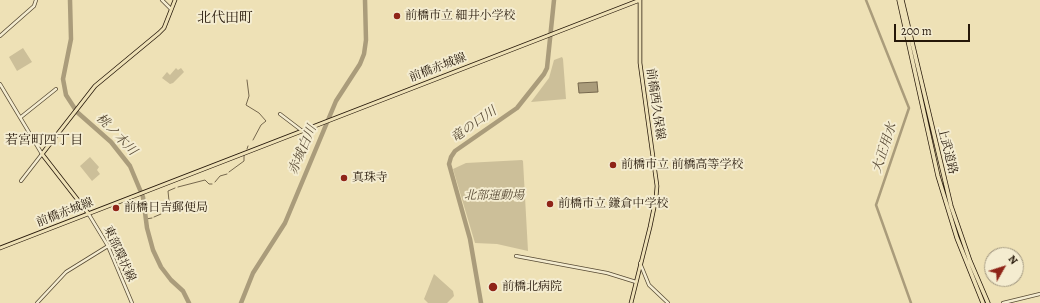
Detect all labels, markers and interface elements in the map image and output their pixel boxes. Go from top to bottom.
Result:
place label: 前橋市立 細井小学校 [405,9,515,23]
district label: 北代田町 [197,11,253,27]
marker: 前橋市立 細井小学校 [392,11,402,21]
scale bar [896,16,972,42]
text: 200 m [901,23,932,39]
street label: 前橋赤城線 [407,51,469,85]
street label: 前橋西久保線 [643,67,667,141]
water label: 竜の口川 [448,104,500,146]
water label: 桃ノ木川 [92,111,140,159]
water label: 大正用水 [870,121,900,175]
water label: 赤城白川 [286,123,320,177]
street label: 上武道路 [934,126,960,176]
district label: 若宮町四丁目 [5,133,83,149]
place label: 前橋市立 前橋高等学校 [621,158,743,172]
marker: 前橋市立 前橋高等学校 [608,160,618,170]
place label: 真珠寺 [352,171,388,185]
marker: 真珠寺 [339,173,349,183]
park label: 北部運動場 [464,189,524,203]
street label: 前橋赤城線 [34,196,96,230]
place label: 前橋市立 鎌倉中学校 [558,197,668,211]
marker: 前橋市立 鎌倉中学校 [545,199,555,209]
place label: 前橋日吉郵便局 [124,201,208,215]
marker: 前橋日吉郵便局 [111,203,121,213]
street label: 東部環状線 [100,224,138,284]
north arrow [984,247,1024,287]
text: N [1005,252,1021,268]
place label: 前橋北病院 [502,280,562,294]
marker: 前橋北病院 [487,281,499,293]

